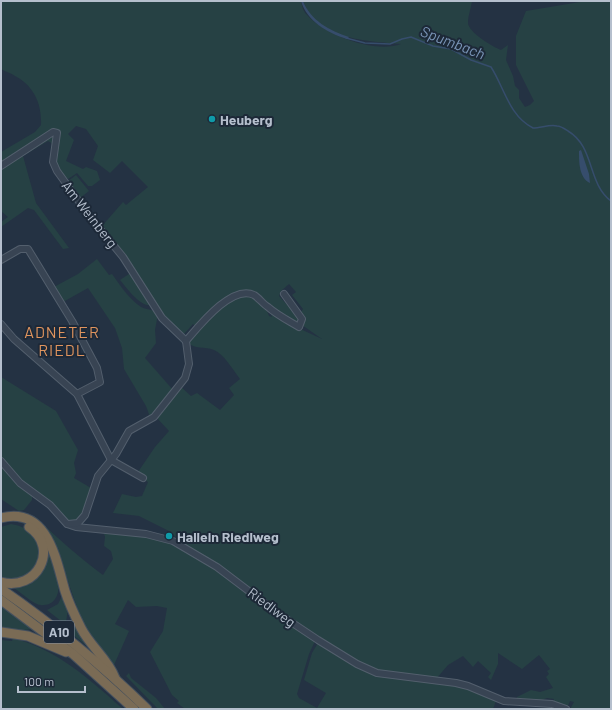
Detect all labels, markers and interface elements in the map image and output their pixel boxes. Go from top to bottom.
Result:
water label: Spumbach [418,21,488,63]
place label: Heuberg [220,111,273,128]
marker: Heuberg [207,114,217,124]
street label: Am Weinberg [59,177,121,251]
district label: ADNETER RIEDL [24,322,100,359]
place label: Hallein Riedlweg [177,528,279,545]
marker: Hallein Riedlweg [164,531,174,541]
street label: Riedlweg [245,584,299,630]
road number: A10 [44,621,74,643]
scale bar [18,668,85,694]
text: 100 m [24,674,54,688]

